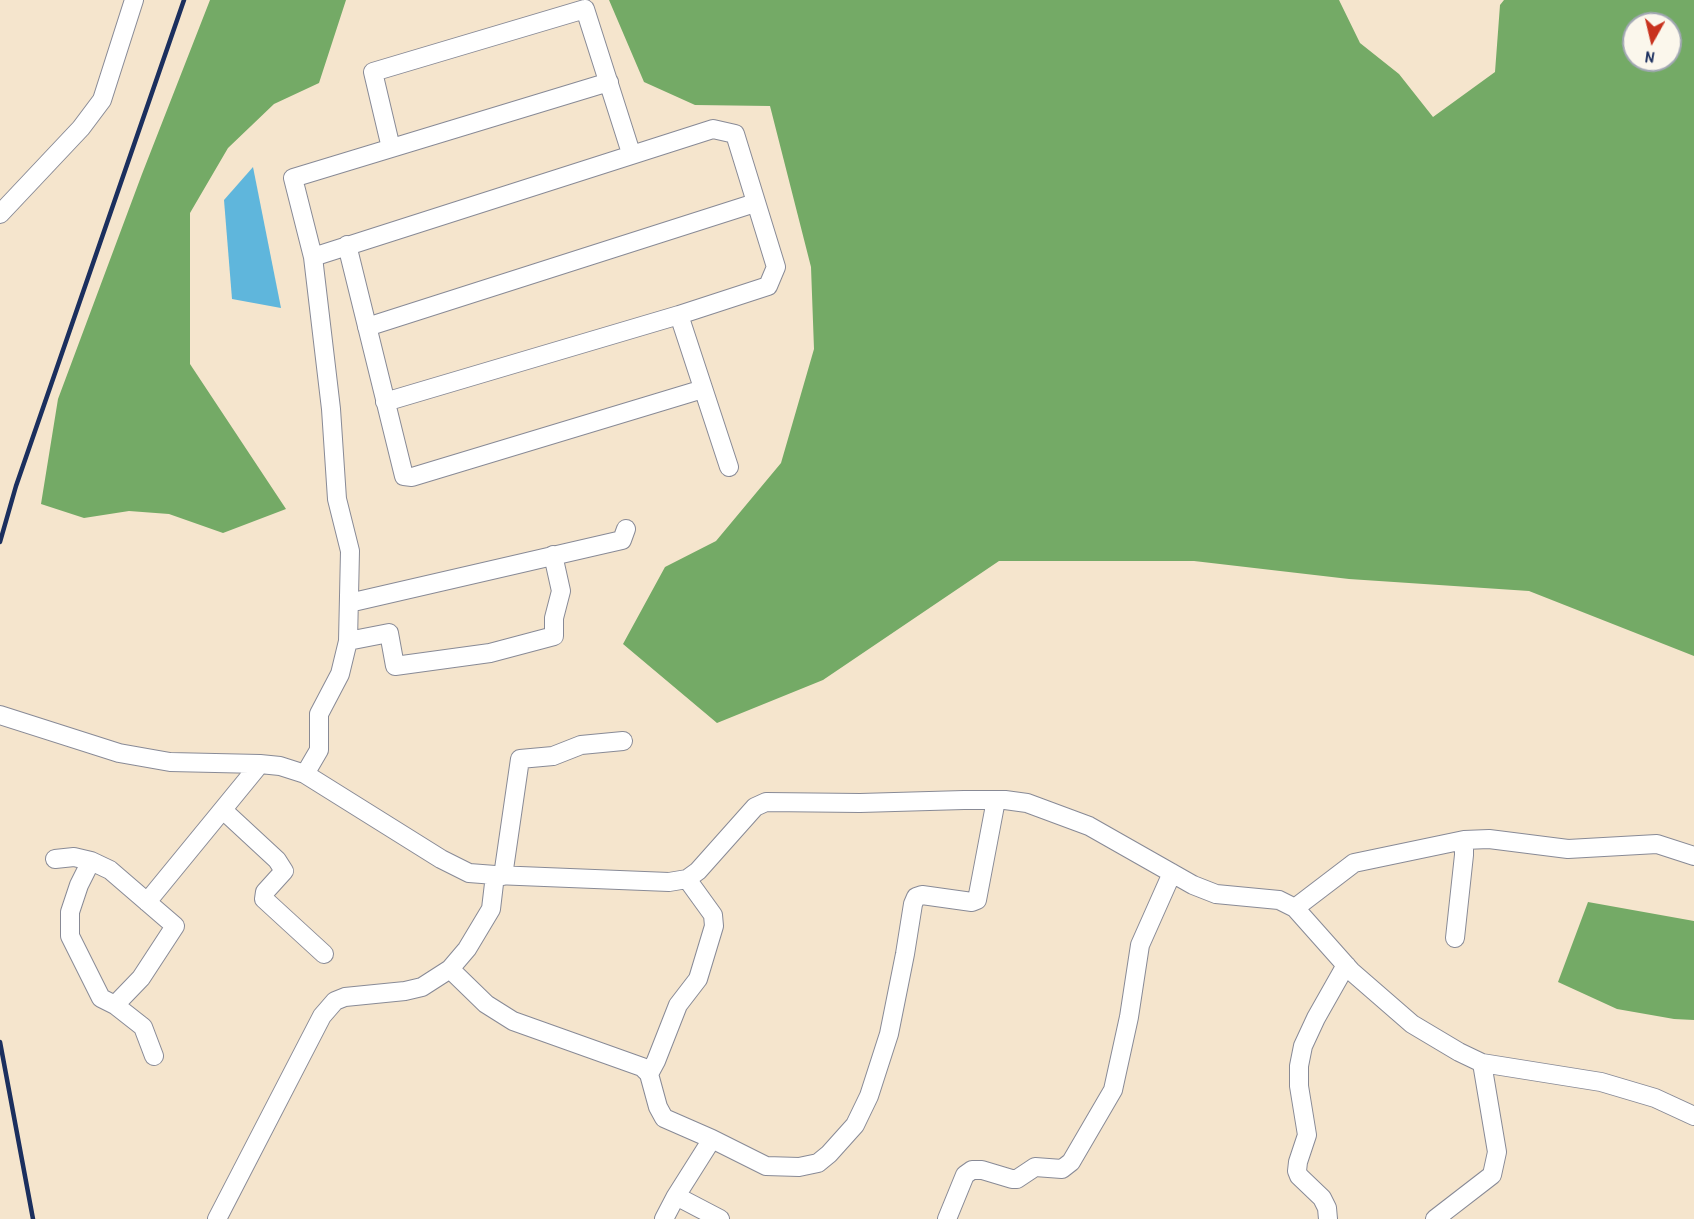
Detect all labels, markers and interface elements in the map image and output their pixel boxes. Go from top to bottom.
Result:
north arrow [1622,12,1682,72]
text: N [1644,46,1656,69]

